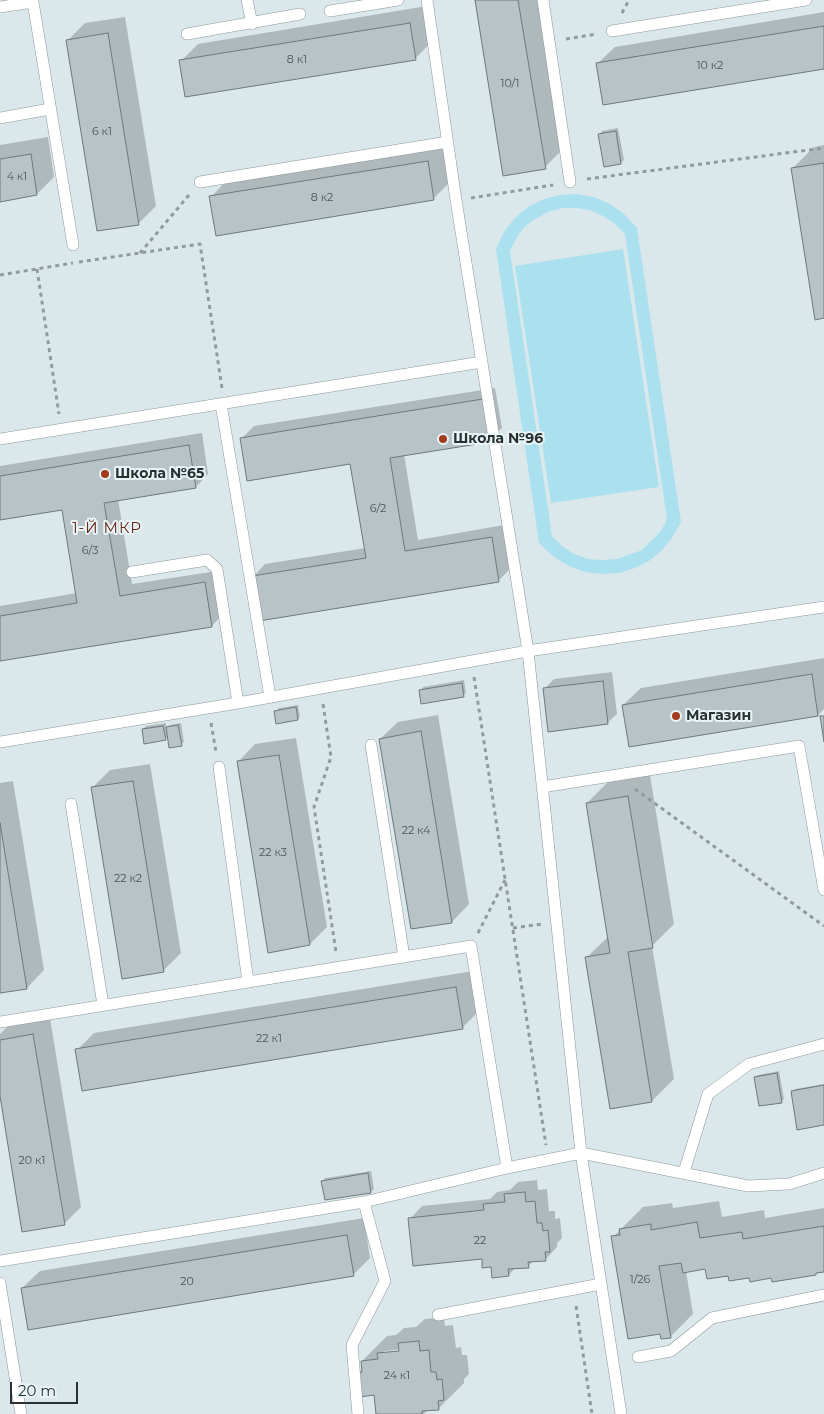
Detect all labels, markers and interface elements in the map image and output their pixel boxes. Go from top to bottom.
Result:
house number: 8 к1 [287,53,307,67]
house number: 10 к2 [697,59,723,73]
house number: 10/1 [500,77,520,91]
house number: 6 к1 [92,125,112,139]
house number: 4 к1 [7,170,27,184]
house number: 8 к2 [311,191,333,205]
place label: Школа №96 [453,431,543,447]
marker: Школа №96 [437,433,449,445]
place label: Школа №65 [115,466,204,482]
marker: Школа №65 [99,468,111,480]
house number: 6/2 [370,502,386,516]
district label: 1-Й МКР [71,520,143,538]
house number: 6/3 [82,544,98,558]
place label: Магазин [686,708,751,724]
marker: Магазин [670,710,682,722]
house number: 22 к4 [402,824,430,838]
house number: 22 к3 [259,846,287,860]
house number: 22 к2 [114,872,142,886]
house number: 22 к1 [256,1032,282,1046]
house number: 20 к1 [19,1154,45,1168]
house number: 22 [474,1234,486,1248]
house number: 1/26 [630,1273,650,1287]
house number: 20 [180,1275,194,1289]
house number: 24 к1 [384,1369,410,1383]
scale bar [12,1372,80,1404]
text: 20 m [18,1381,56,1400]

